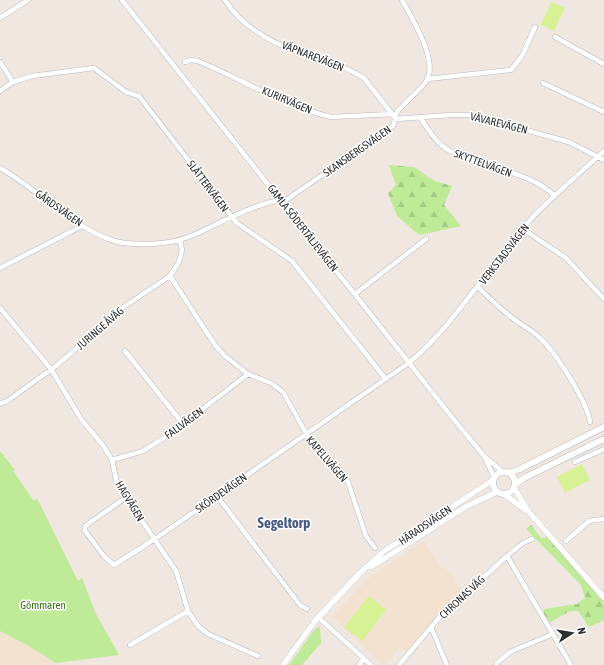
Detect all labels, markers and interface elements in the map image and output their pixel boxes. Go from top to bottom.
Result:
street label: VÄPNAREVÄGEN [280,39,346,73]
street label: KURIRVÄGEN [260,84,314,116]
street label: VÄVAREVÄGEN [469,110,529,136]
street label: SKANSBERGSVÄGEN [321,123,393,179]
street label: SKYTTELVÄGEN [453,147,513,179]
street label: SLÅTTERVÄGEN [185,157,232,214]
street label: GAMLA SÖDERTÄLJEVÄGEN [265,182,341,274]
street label: GÅRDSVÄGEN [33,186,86,229]
street label: VERKSTADSVÄGEN [477,221,531,287]
street label: JURINGE ÅVÄG [73,303,126,352]
street label: FALLVÄGEN [162,405,206,441]
street label: KAPELLVÄGEN [304,434,350,484]
street label: SKÖRDEVÄGEN [193,471,249,515]
street label: HAGVÄGEN [113,479,147,523]
street label: HÄRADSVÄGEN [396,503,454,547]
district label: Segeltorp [258,514,310,531]
street label: CHRONAS VÄG [437,573,487,621]
park label: Gömmaren [20,599,66,611]
north arrow [552,613,592,653]
text: N [575,626,588,635]

